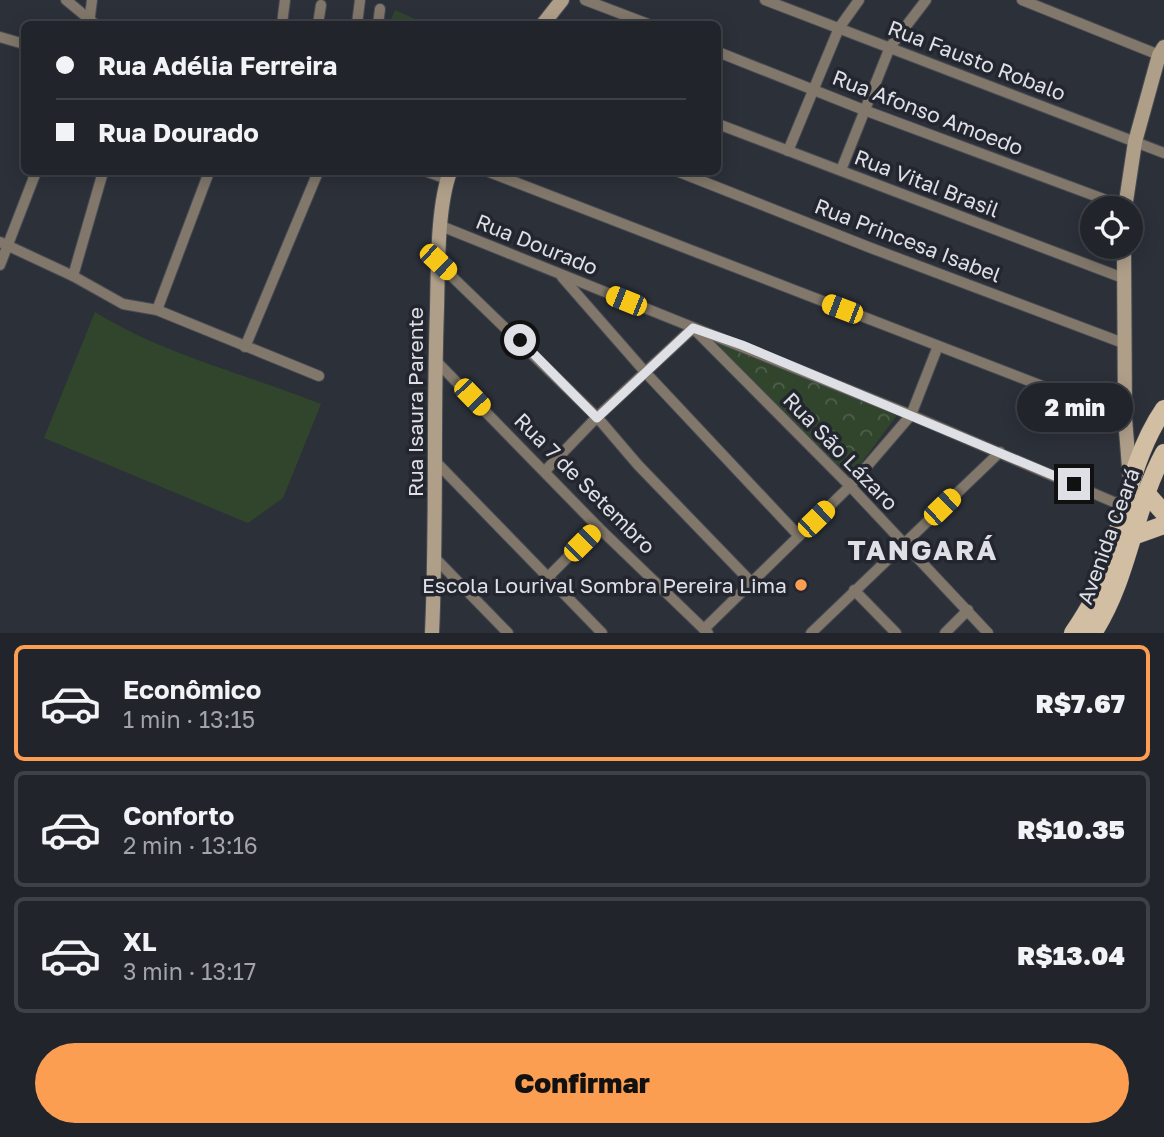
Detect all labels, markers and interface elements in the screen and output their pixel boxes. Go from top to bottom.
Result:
street label: Rua Fausto Robalo [884,14,1070,106]
text: Rua Adélia Ferreira [98,50,337,81]
street label: Rua Afonso Amoedo [829,64,1027,160]
text: Rua Dourado [98,117,259,148]
street label: Rua Vital Brasil [851,143,1003,223]
street label: Rua Princesa Isabel [811,192,1005,288]
map controls [1080,196,1143,259]
button: locate [1080,196,1143,259]
street label: Rua Dourado [472,208,602,280]
car [416,240,461,284]
car [603,283,650,319]
car [819,292,866,326]
street label: Rua Isaura Parente [402,307,428,497]
route start [504,324,536,356]
car [450,375,495,419]
callout: 2 min [1016,382,1132,432]
street label: Rua São Lázaro [778,387,904,515]
text: 2 min [1045,393,1105,421]
street label: Rua 7 de Setembro [509,407,661,559]
street label: Avenida Ceará [1071,464,1145,608]
route end [1058,468,1090,500]
car [920,485,965,529]
car [794,497,839,541]
car [560,521,605,565]
district label: TANGARÁ [848,533,998,566]
place label: Escola Lourival Sombra Pereira Lima [422,572,787,598]
marker: Escola Lourival Sombra Pereira Lima [793,577,809,593]
icon: car [39,672,102,735]
text: Econômico [123,674,261,705]
text: R$7.67 [1035,688,1125,719]
text: 1 min · 13:15 [123,705,255,733]
icon: car [39,798,102,861]
text: Conforto [123,800,234,831]
text: R$10.35 [1017,814,1125,845]
text: 2 min · 13:16 [123,831,258,859]
icon: car [39,924,102,987]
text: XL [123,926,157,957]
text: R$13.04 [1017,940,1125,971]
text: 3 min · 13:17 [123,957,256,985]
button: Confirmar [35,1043,1129,1123]

